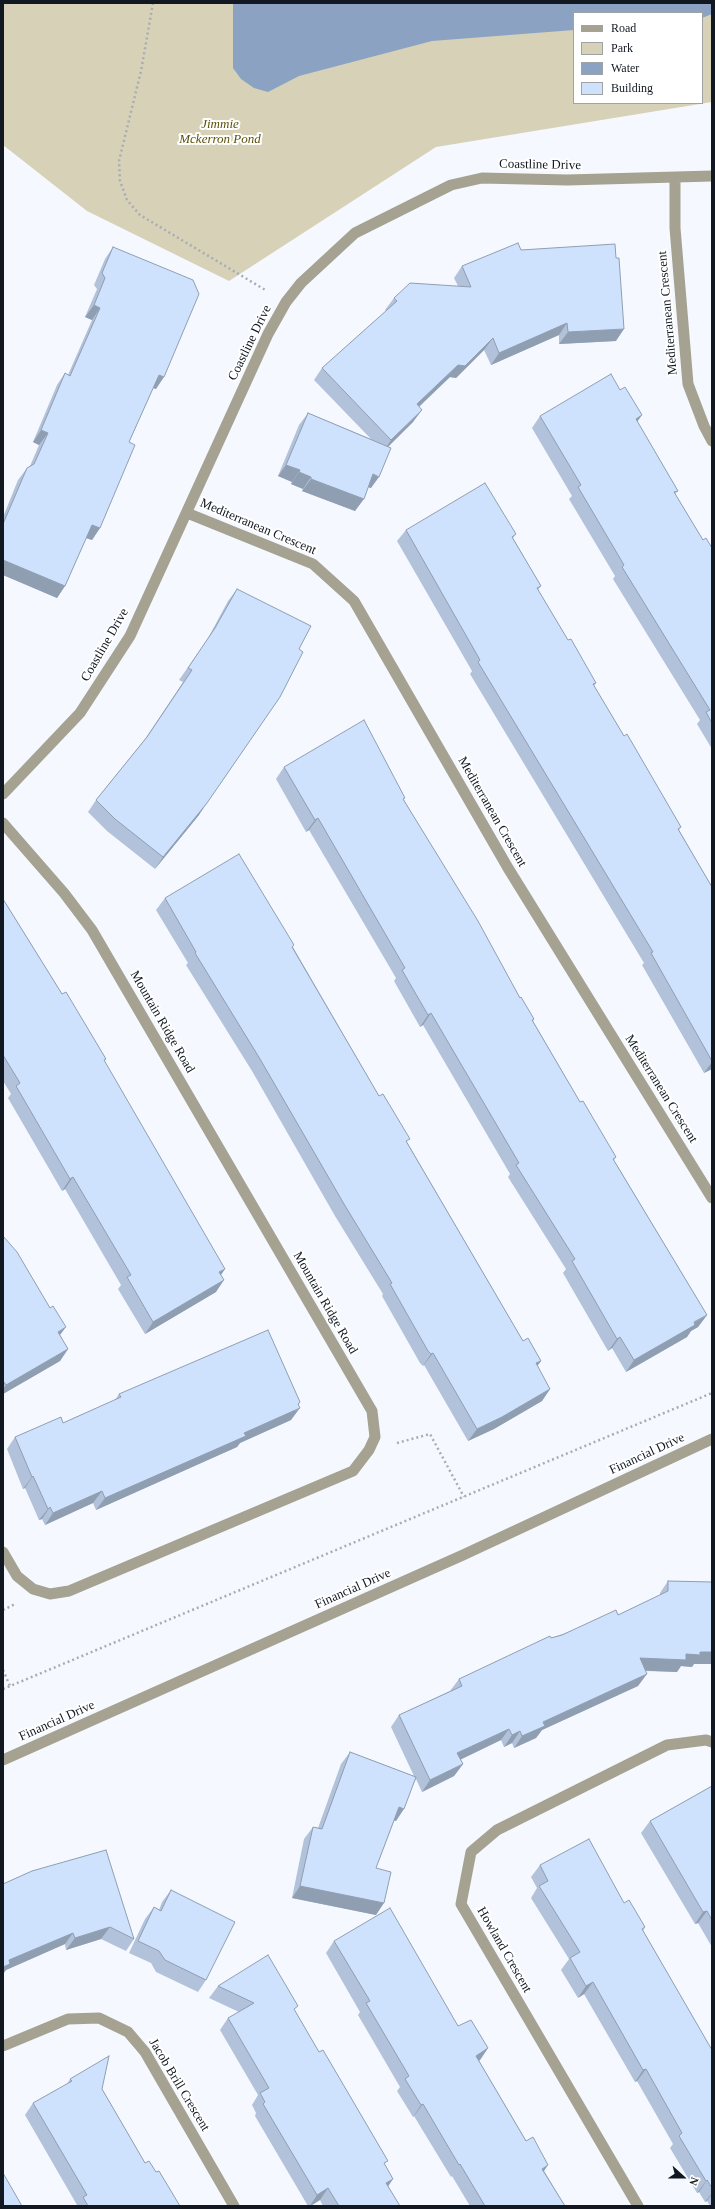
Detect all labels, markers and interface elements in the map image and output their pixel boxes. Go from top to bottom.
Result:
legend [573,12,703,104]
text: Road [611,21,636,35]
text: Park [611,41,633,55]
text: Water [611,61,639,75]
text: Building [611,81,653,95]
park label: Jimmie Mckerron Pond [179,117,261,148]
street label: Coastline Drive [499,156,581,174]
street label: Mediterranean Crescent [655,250,681,376]
street label: Coastline Drive [225,303,275,383]
street label: Mediterranean Crescent [198,495,318,559]
street label: Coastline Drive [78,606,132,684]
street label: Mediterranean Crescent [454,754,530,870]
street label: Mountain Ridge Road [126,968,198,1076]
street label: Mediterranean Crescent [621,1032,701,1146]
street label: Mountain Ridge Road [289,1249,361,1357]
street label: Financial Drive [607,1430,687,1478]
street label: Financial Drive [313,1565,393,1613]
street label: Financial Drive [17,1697,97,1745]
street label: Howland Crescent [473,1904,535,1996]
street label: Jacob Brill Crescent [145,2036,213,2134]
north arrow [663,2157,703,2197]
text: N [687,2175,701,2187]

